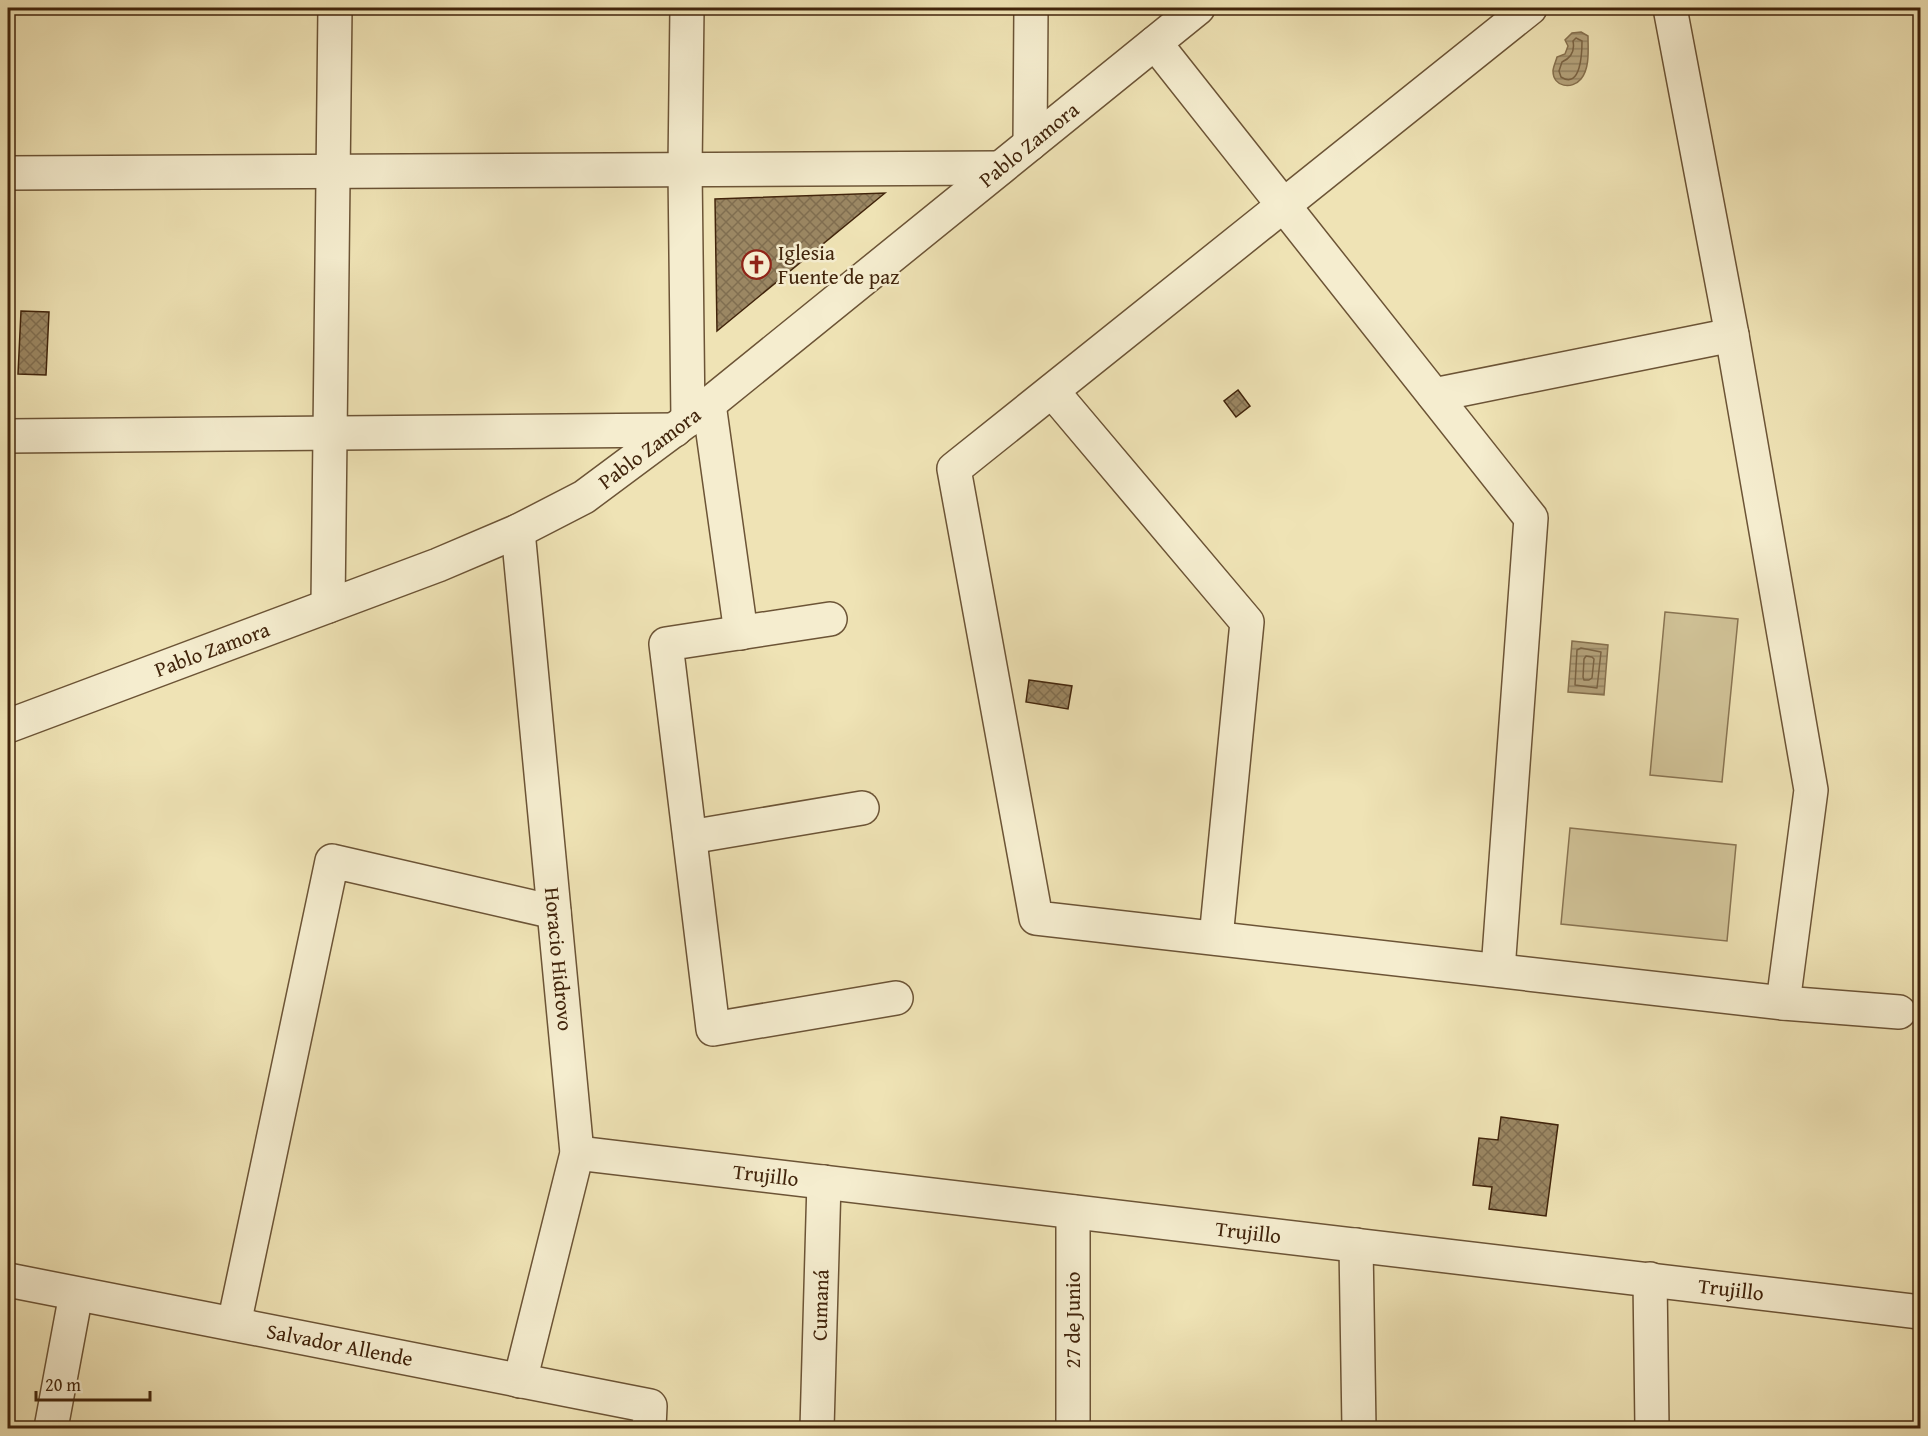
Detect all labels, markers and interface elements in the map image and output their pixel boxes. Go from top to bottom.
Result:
street label: Pablo Zamora [972,94,1085,194]
place label: Iglesia Fuente de paz [778,237,899,292]
church icon: Iglesia Fuente de paz [741,249,773,281]
street label: Pablo Zamora [592,399,707,496]
street label: Pablo Zamora [150,613,274,685]
street label: Horacio Hidrovo [537,886,581,1032]
street label: Trujillo [731,1156,800,1194]
street label: Trujillo [1214,1213,1283,1251]
street label: Cumaná [803,1269,837,1341]
street label: Trujillo [1696,1270,1766,1308]
street label: 27 de Junio [1057,1272,1088,1368]
street label: Salvador Allende [264,1315,416,1374]
scale bar [36,1364,150,1402]
text: 20 m [45,1371,81,1398]

